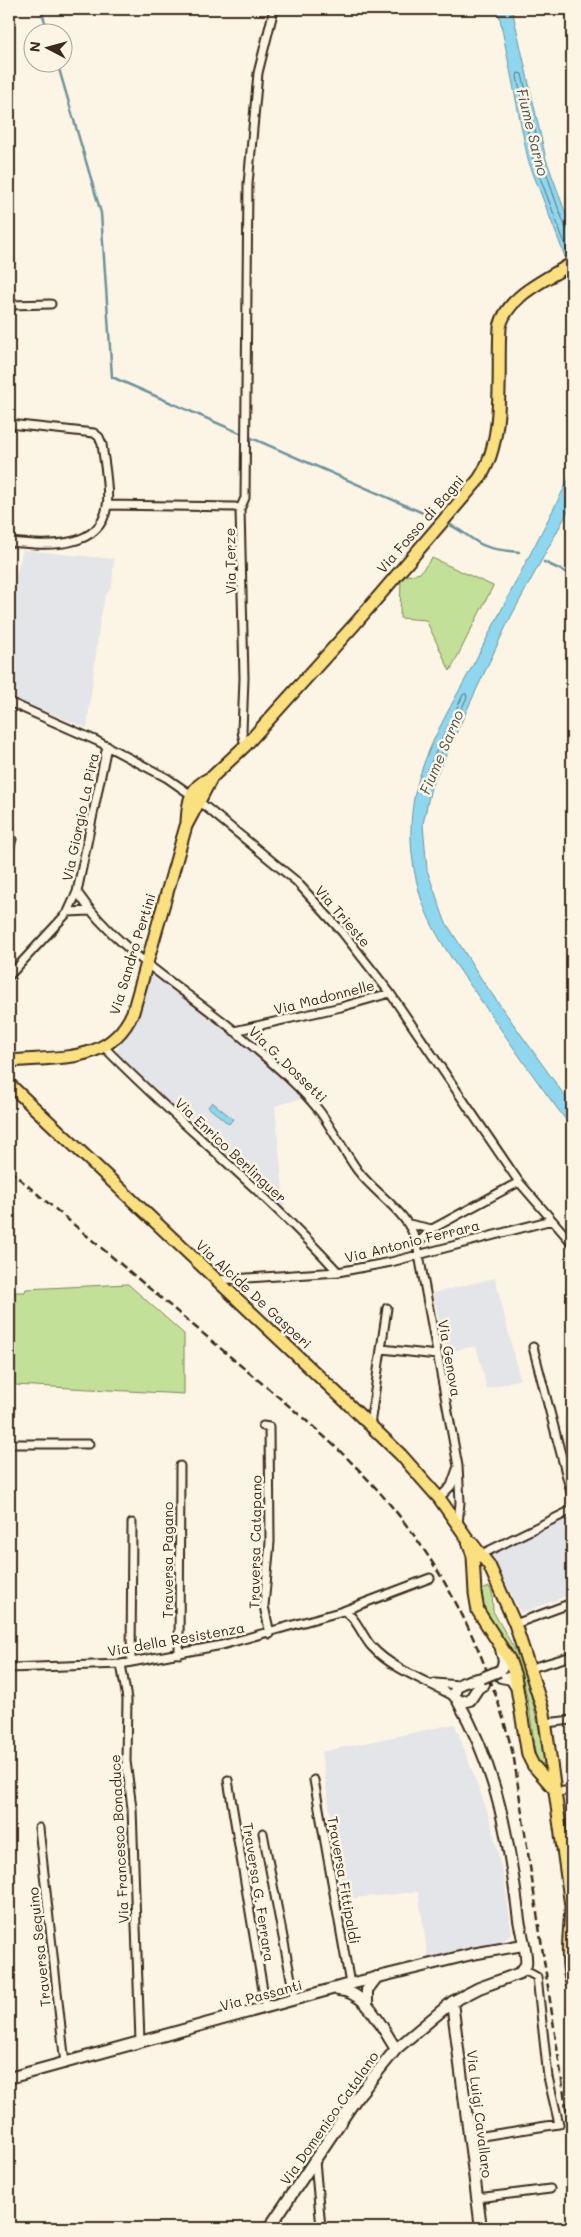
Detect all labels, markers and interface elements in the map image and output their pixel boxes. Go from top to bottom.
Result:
north arrow [22,22,72,72]
text: N [25,40,45,53]
water label: Fiume Sarno [512,86,554,178]
street label: Via Fosso di Bagni [372,471,468,577]
street label: Via Terze [220,528,240,594]
water label: Fiume Sarno [414,707,468,797]
street label: Via Giorgio La Pira [57,751,103,883]
street label: Via Trieste [311,881,375,951]
street label: Via Sandro Pertini [104,891,160,1017]
street label: Via Madonnelle [272,975,376,1019]
street label: Via G. Dossetti [245,1022,331,1106]
street label: Via Enrico Berlinguer [171,1093,291,1207]
street label: Via Antonio Ferrara [343,1215,481,1267]
street label: Via Alcide De Gasperi [192,1235,316,1353]
street label: Via Genova [434,1318,466,1398]
street label: Traversa Catapano [244,1475,266,1609]
street label: Traversa Pagano [158,1502,177,1618]
street label: Via della Resistenza [106,1618,246,1660]
street label: Via Francesco Bonaduce [105,1754,133,1924]
street label: Traversa Fittipaldi [323,1815,365,1945]
street label: Traversa G. Ferrara [239,1821,279,1963]
street label: Traversa Sequino [23,1886,55,2008]
street label: Via Passanti [218,1975,304,2015]
street label: Via Domenico Catalano [276,2047,382,2189]
street label: Via Luigi Cavallaro [463,2049,497,2179]

